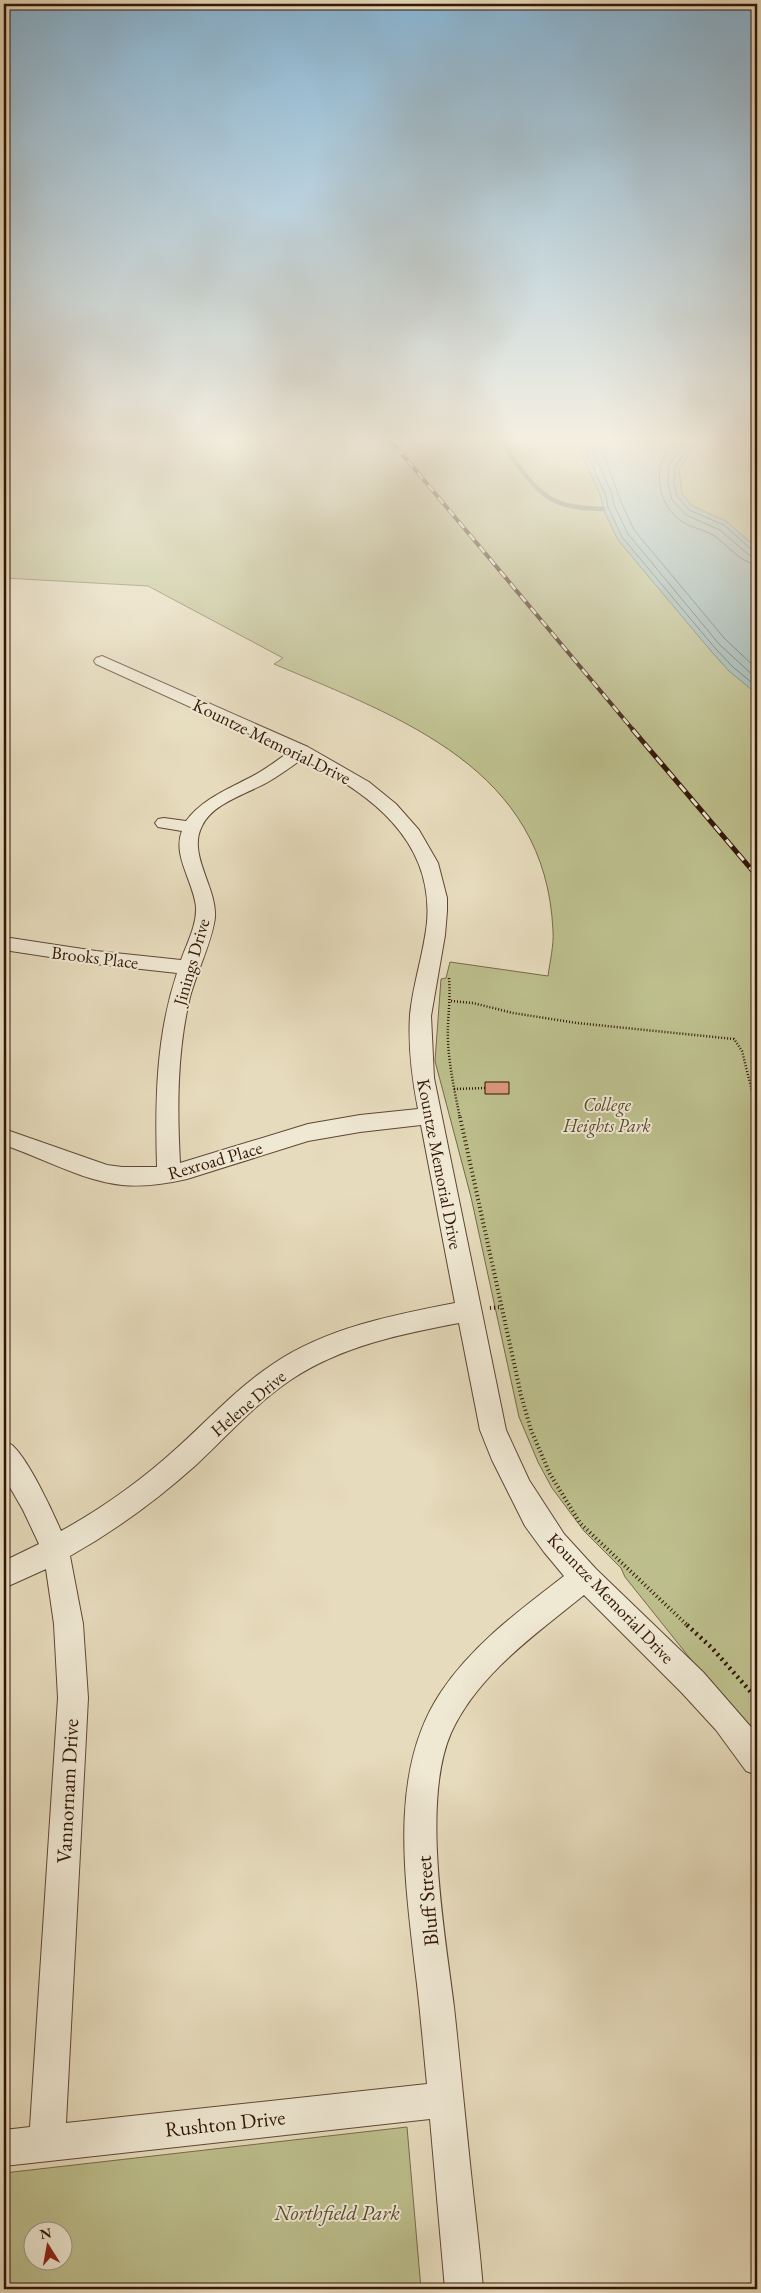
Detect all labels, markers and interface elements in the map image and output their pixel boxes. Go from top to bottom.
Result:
street label: Kountze Memorial Drive [189,693,355,789]
street label: Jinings Drive [167,916,214,1010]
street label: Brooks Place [50,940,140,974]
street label: Kountze Memorial Drive [412,1077,468,1251]
park label: College Heights Park [562,1093,651,1138]
street label: Rexroad Place [165,1136,265,1184]
street label: Helene Drive [206,1365,290,1441]
street label: Kountze Memorial Drive [543,1528,679,1668]
street label: Vannornam Drive [50,1718,84,1864]
street label: Bluff Street [410,1854,444,1947]
street label: Rushton Drive [164,2103,286,2143]
park label: Northfield Park [273,2199,400,2226]
north arrow [22,2220,72,2270]
text: N [38,2223,53,2243]

